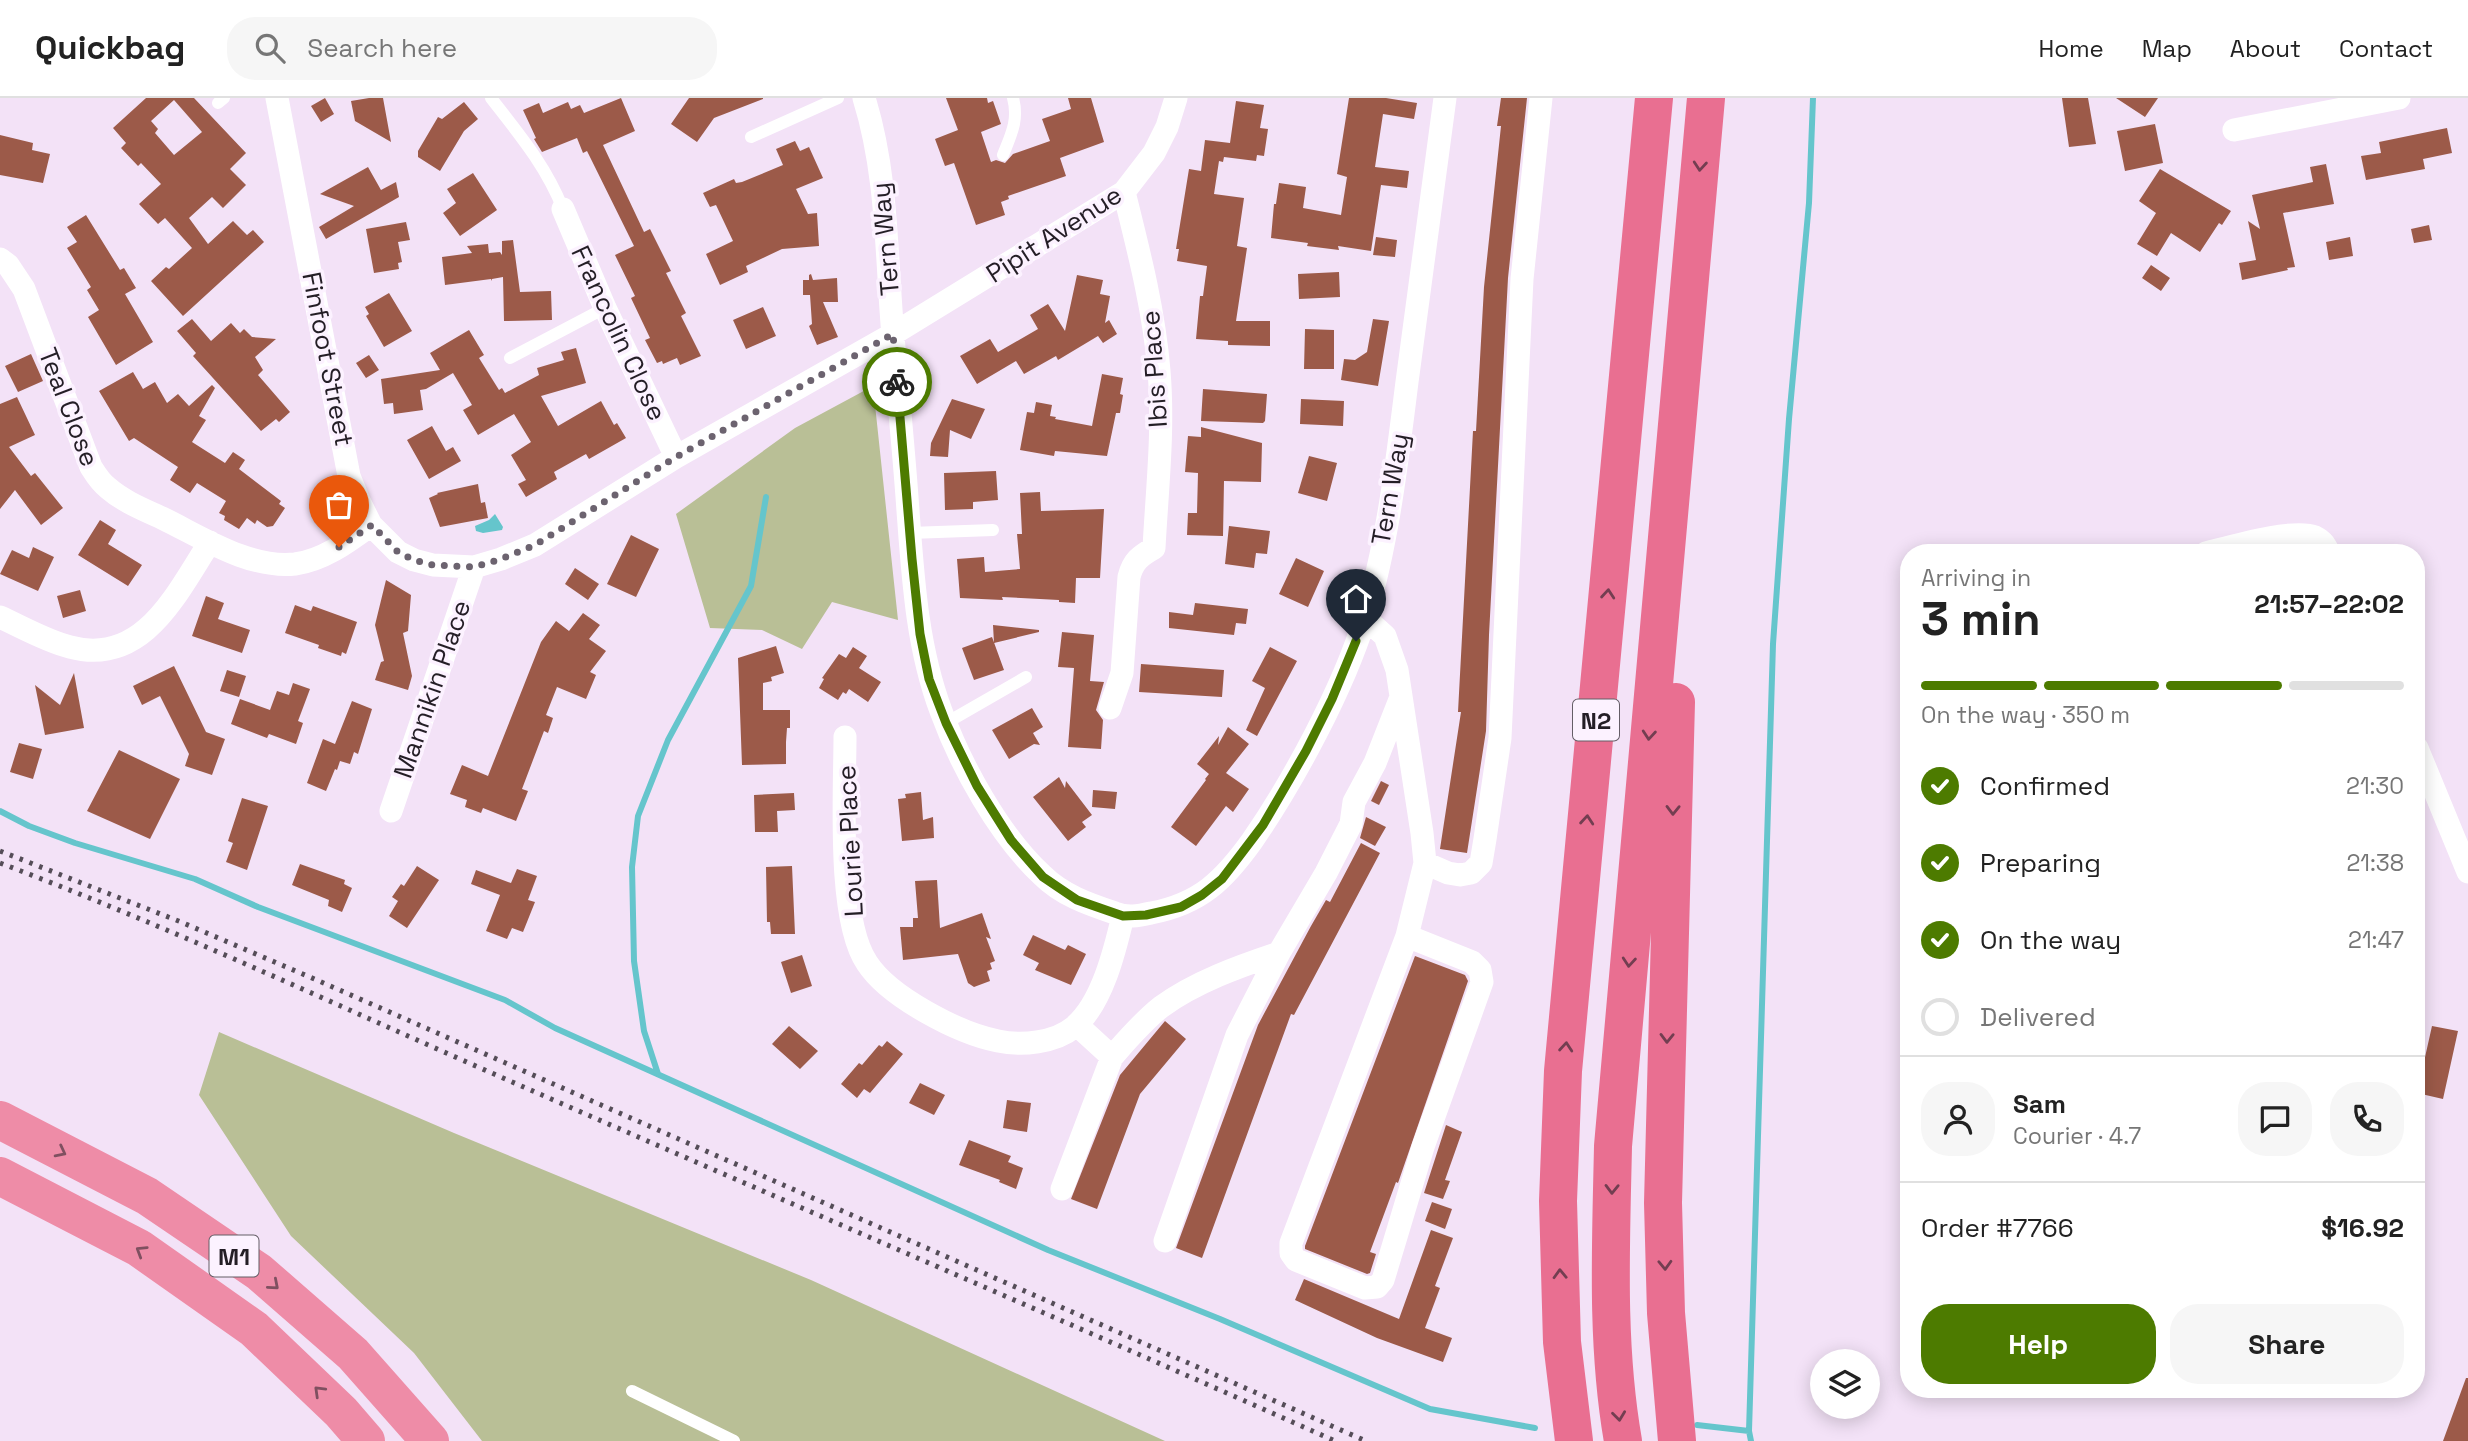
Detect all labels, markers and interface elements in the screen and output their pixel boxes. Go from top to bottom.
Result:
search box [227,17,717,80]
text: Quickbag [35,27,185,69]
icon: search [251,29,289,67]
text: Search here [307,31,457,65]
text: Home [2038,33,2104,64]
text: Map [2142,33,2192,64]
text: About [2230,33,2301,64]
text: Contact [2339,33,2433,64]
one-way arrow [1692,160,1707,172]
street label: Pipit Avenue [980,177,1128,291]
street label: Tern Way [863,181,907,297]
street label: Francolin Close [564,240,674,426]
street label: Finfoot Street [294,269,362,449]
street label: Ibis Place [1133,309,1175,429]
street label: Teal Close [31,343,107,471]
courier [862,347,932,417]
icon: bike [878,363,916,401]
street label: Tern Way [1363,430,1417,548]
pin [309,475,369,547]
icon: bag [320,486,358,524]
text: Arriving in [1921,563,2031,593]
pin [1326,569,1386,641]
icon: home [1337,580,1375,618]
text: 21:57–22:02 [2254,587,2404,621]
one-way arrow [1600,588,1615,599]
text: 3 min [1921,590,2041,648]
street label: Mannikin Place [386,595,478,783]
road number: N2 [1573,700,1619,740]
text: On the way · 350 m [1921,700,2130,730]
one-way arrow [1642,730,1657,741]
street label: Lourie Place [829,764,871,918]
icon: check [1921,767,1959,805]
text: Confirmed [1980,769,2110,803]
text: 21:30 [2346,771,2404,801]
one-way arrow [1665,806,1681,816]
one-way arrow [1579,815,1594,826]
icon: check [1921,844,1959,882]
text: Preparing [1980,846,2101,880]
text: 21:38 [2346,848,2404,878]
icon: check [1921,921,1959,959]
text: On the way [1980,923,2121,957]
text: 21:47 [2348,925,2404,955]
one-way arrow [1622,957,1637,968]
text: Delivered [1980,1000,2096,1034]
one-way arrow [1659,1033,1675,1043]
one-way arrow [1558,1041,1573,1052]
button: person [1921,1082,1995,1156]
button: chat [2238,1082,2312,1156]
button: phone [2330,1082,2404,1156]
text: Sam [2013,1087,2066,1121]
text: Courier · 4.7 [2013,1121,2141,1151]
one-way arrow [54,1143,66,1157]
one-way arrow [1604,1184,1620,1195]
text: Order #7766 [1921,1211,2074,1245]
text: $16.92 [2321,1211,2404,1245]
road number: M1 [210,1236,258,1276]
one-way arrow [136,1246,149,1259]
one-way arrow [1657,1260,1672,1271]
one-way arrow [1552,1268,1568,1279]
one-way arrow [265,1277,278,1289]
button: Help [1921,1304,2156,1384]
button: Share [2170,1304,2404,1384]
map controls [1810,1349,1880,1419]
button: layers [1810,1349,1880,1419]
one-way arrow [314,1387,327,1400]
one-way arrow [1611,1410,1626,1422]

